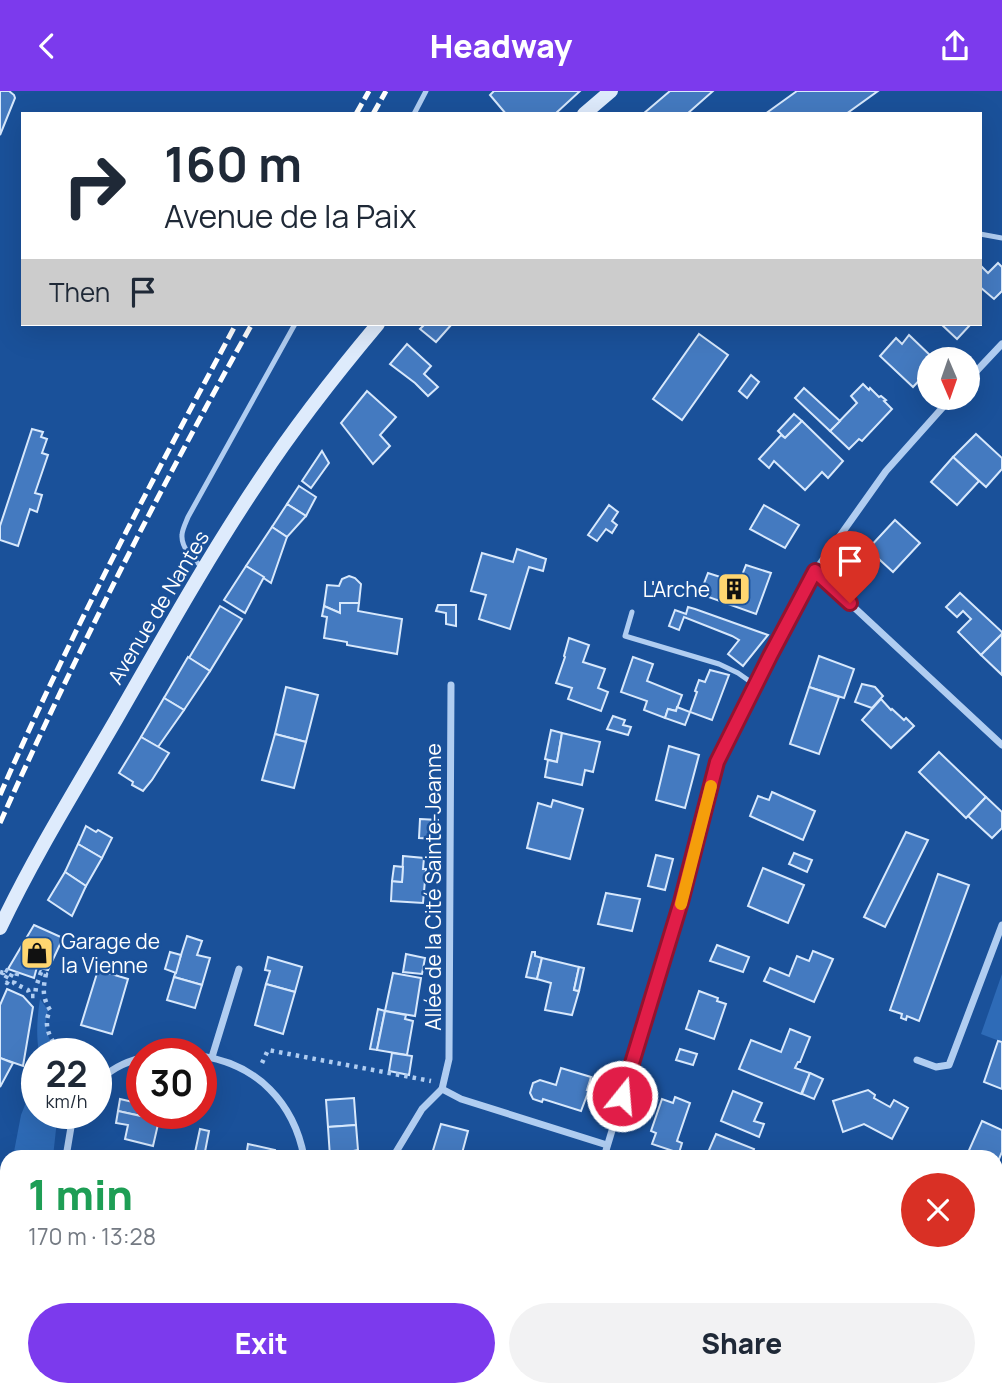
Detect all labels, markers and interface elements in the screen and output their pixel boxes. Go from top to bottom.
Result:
text: Headway [430,24,572,68]
icon: back [28,27,66,65]
icon: share [936,27,974,65]
text: 160 m [164,130,302,197]
icon: right [49,140,140,231]
text: Avenue de la Paix [164,194,416,238]
icon: arrive [124,273,162,311]
text: Then [49,274,110,310]
north arrow [917,347,980,409]
map controls [917,347,980,410]
street label: Avenue de Nantes [101,525,215,689]
pin [820,531,880,603]
icon: arrive [831,542,869,580]
building icon: L'Arche [715,570,753,608]
place label: L'Arche [643,575,710,603]
street label: Allée de la Cité Sainte-Jeanne [419,743,447,1031]
place label: Garage de la Vienne [61,927,160,979]
shop icon: Garage de la Vienne [18,934,56,972]
speed limit sign: 30 [126,1038,217,1129]
text: 22 [46,1050,87,1098]
position arrow [585,1059,659,1133]
text: km/h [46,1089,87,1113]
text: 1 min [28,1165,133,1223]
button: close [901,1173,975,1247]
text: 170 m · 13:28 [28,1220,156,1252]
button: Exit [28,1303,495,1383]
button: Share [509,1303,975,1383]

